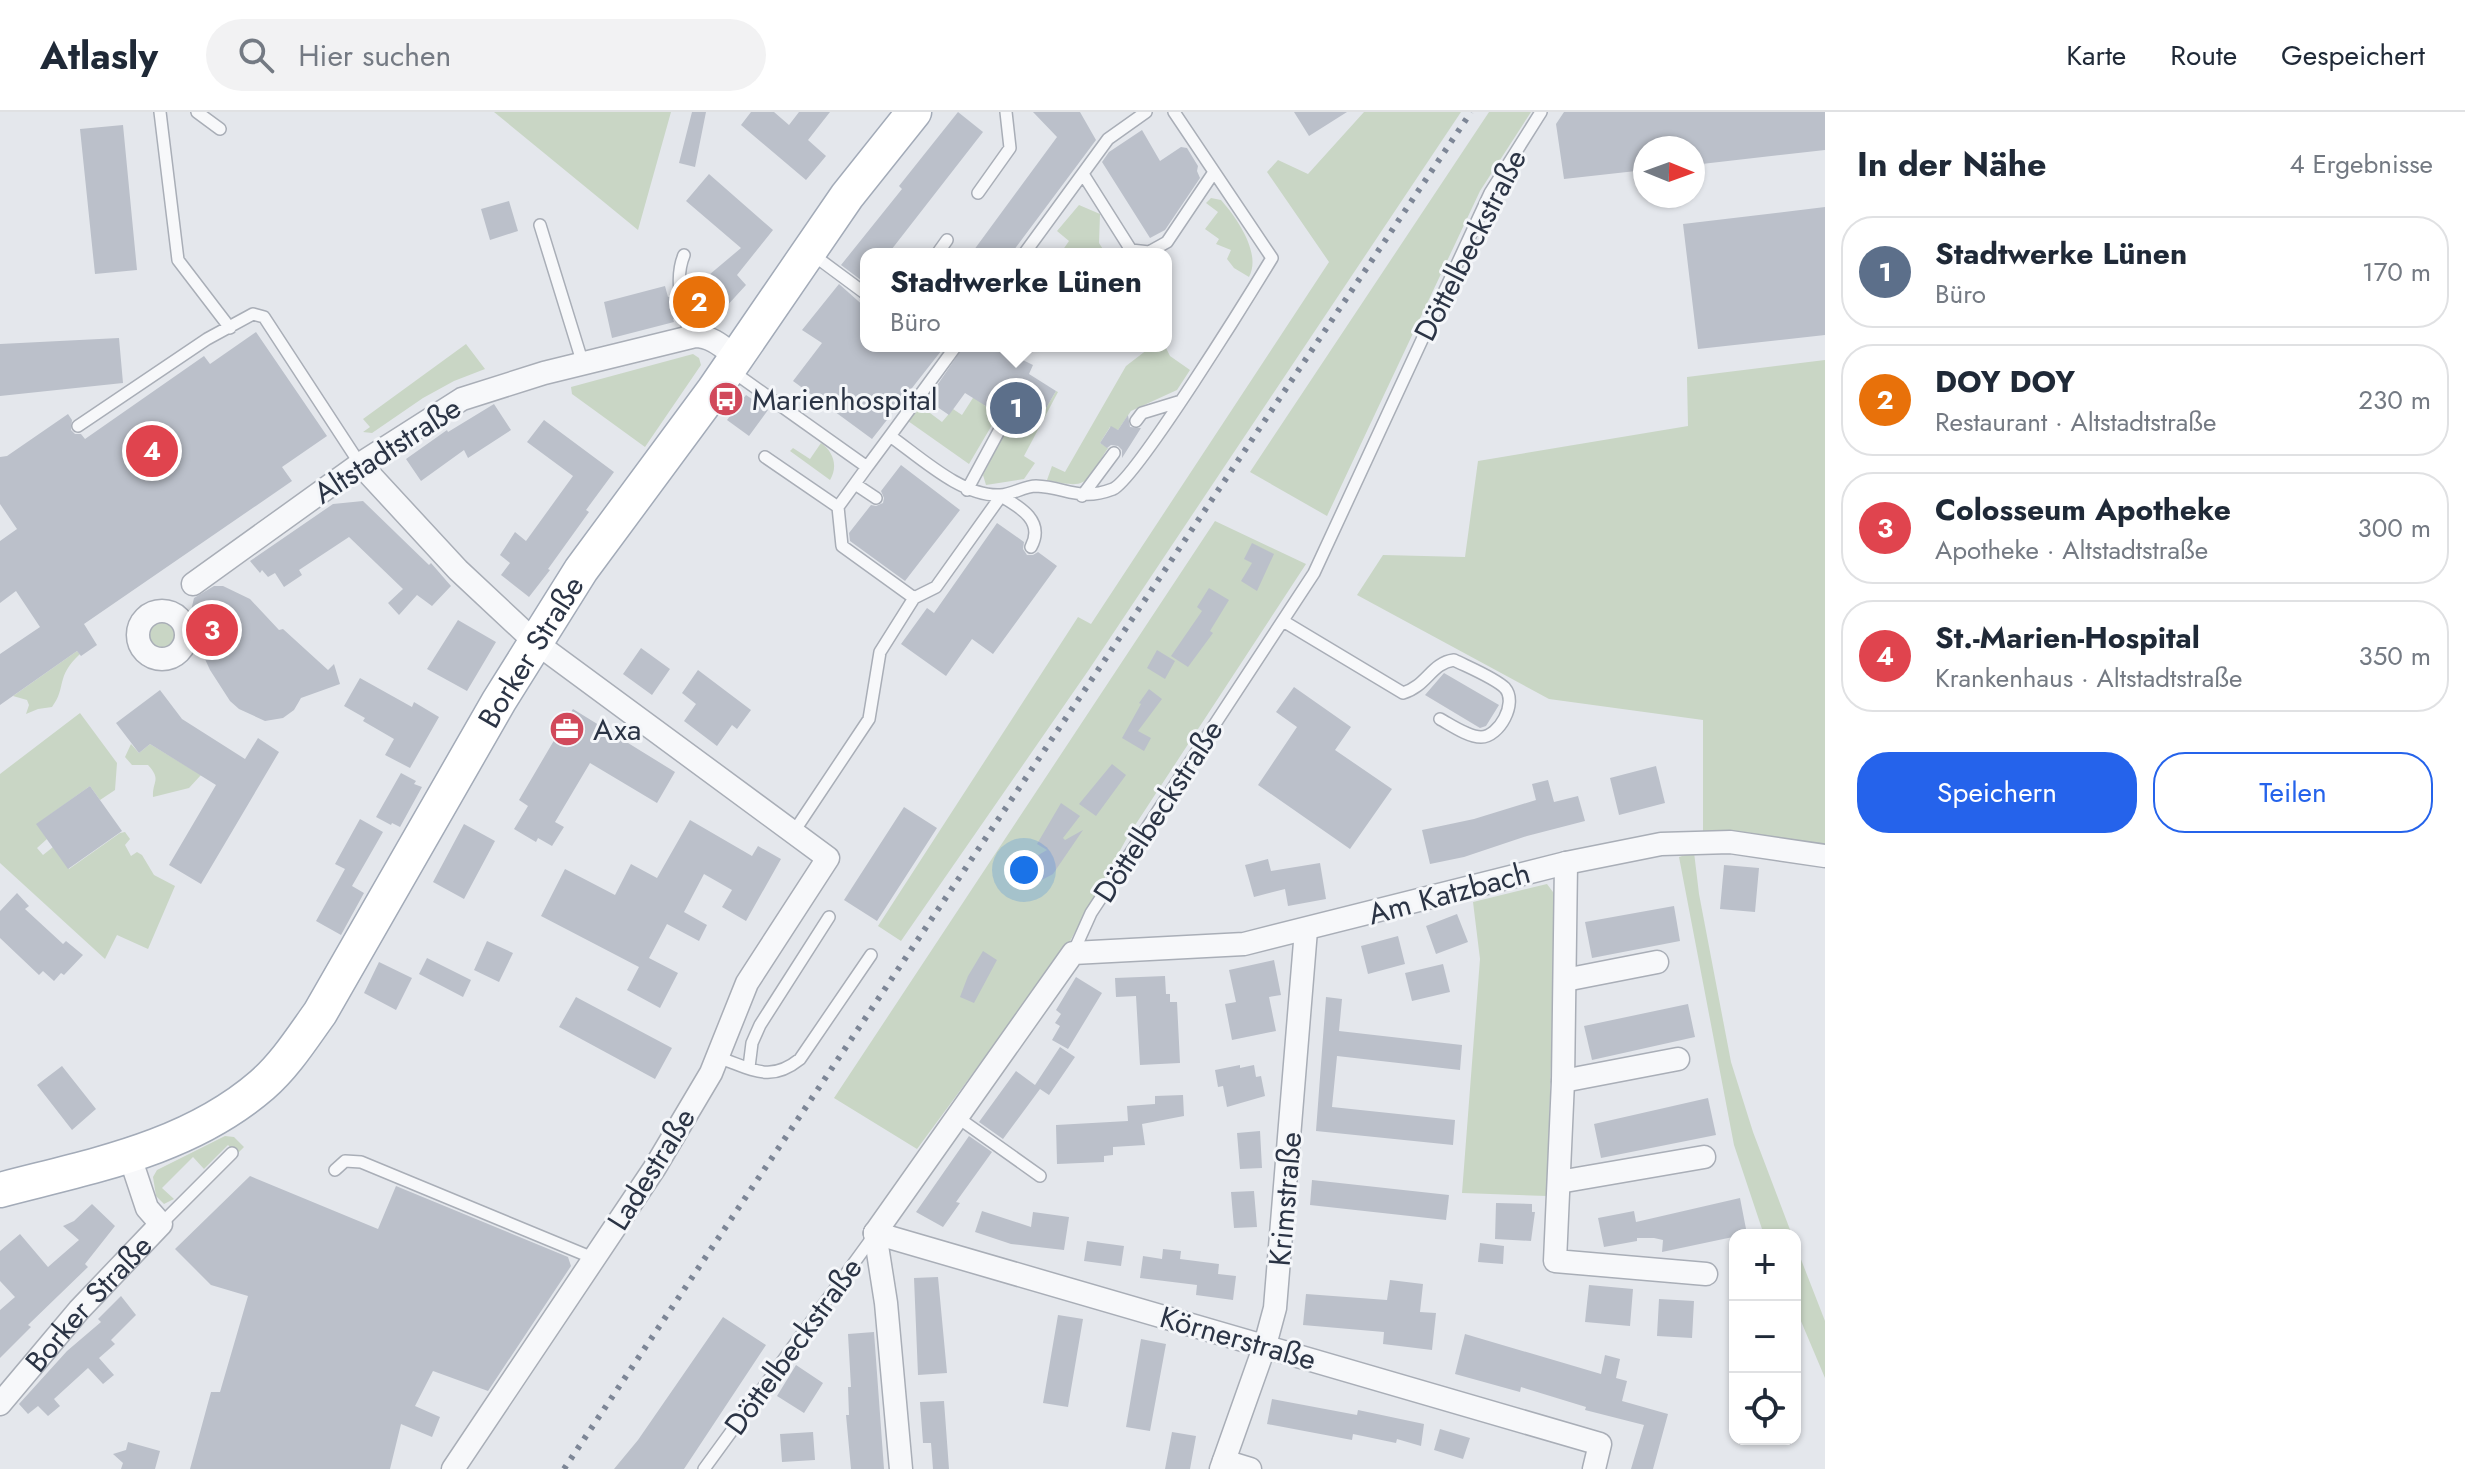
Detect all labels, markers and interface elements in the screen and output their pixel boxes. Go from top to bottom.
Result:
search box [206,19,766,91]
text: Atlasly [40,28,158,83]
icon: search [234,33,278,77]
text: Hier suchen [298,34,451,77]
text: Karte [2066,35,2126,76]
text: Route [2170,35,2237,76]
text: Gespeichert [2281,35,2425,76]
north arrow [1633,136,1705,208]
text: In der Nähe [1857,140,2047,189]
street label: Döttelbeckstraße [1403,142,1537,348]
text: 4 Ergebnisse [2289,145,2433,183]
text: Stadtwerke Lünen [1935,232,2187,275]
popup [860,248,1172,352]
text: 1 [1878,253,1892,291]
text: 170 m [2362,253,2431,291]
text: Stadtwerke Lünen [890,260,1142,303]
pin: 2 [673,272,725,332]
text: Büro [1935,275,1986,313]
text: Büro [890,303,941,341]
text: DOY DOY [1935,360,2075,403]
place label: Marienhospital [752,378,938,421]
pin: 1 [990,378,1042,438]
bus stop icon: Marienhospital [707,380,745,418]
text: 2 [1876,381,1894,419]
text: 230 m [2358,381,2431,419]
street label: Altstadtstraße [305,386,469,514]
text: Restaurant · Altstadtstraße [1935,403,2216,441]
pin: 4 [126,421,178,481]
text: Colosseum Apotheke [1935,488,2231,531]
text: 3 [1877,509,1893,547]
text: 300 m [2358,509,2431,547]
text: Apotheke · Altstadtstraße [1935,531,2208,569]
street label: Borker Straße [467,567,594,735]
pin: 3 [186,600,238,660]
text: St.-Marien-Hospital [1935,616,2200,659]
text: 4 [1876,637,1894,675]
text: 350 m [2358,637,2431,675]
text: Krankenhaus · Altstadtstraße [1935,659,2242,697]
place label: Axa [593,708,641,751]
office icon: Axa [548,710,586,748]
street label: Döttelbeckstraße [1083,711,1233,911]
button: Speichern [1857,752,2137,833]
button: Teilen [2153,752,2433,833]
your location [1004,850,1044,890]
street label: Am Katzbach [1363,851,1535,935]
street label: Ladestraße [596,1100,706,1238]
street label: Krimstraße [1258,1130,1312,1268]
street label: Borker Straße [15,1225,162,1381]
map controls [1729,1229,1801,1445]
button: + [1729,1229,1801,1301]
street label: Döttelbeckstraße [714,1248,872,1444]
street label: Körnerstraße [1155,1295,1321,1381]
button: − [1729,1301,1801,1373]
button: locate [1729,1373,1801,1445]

